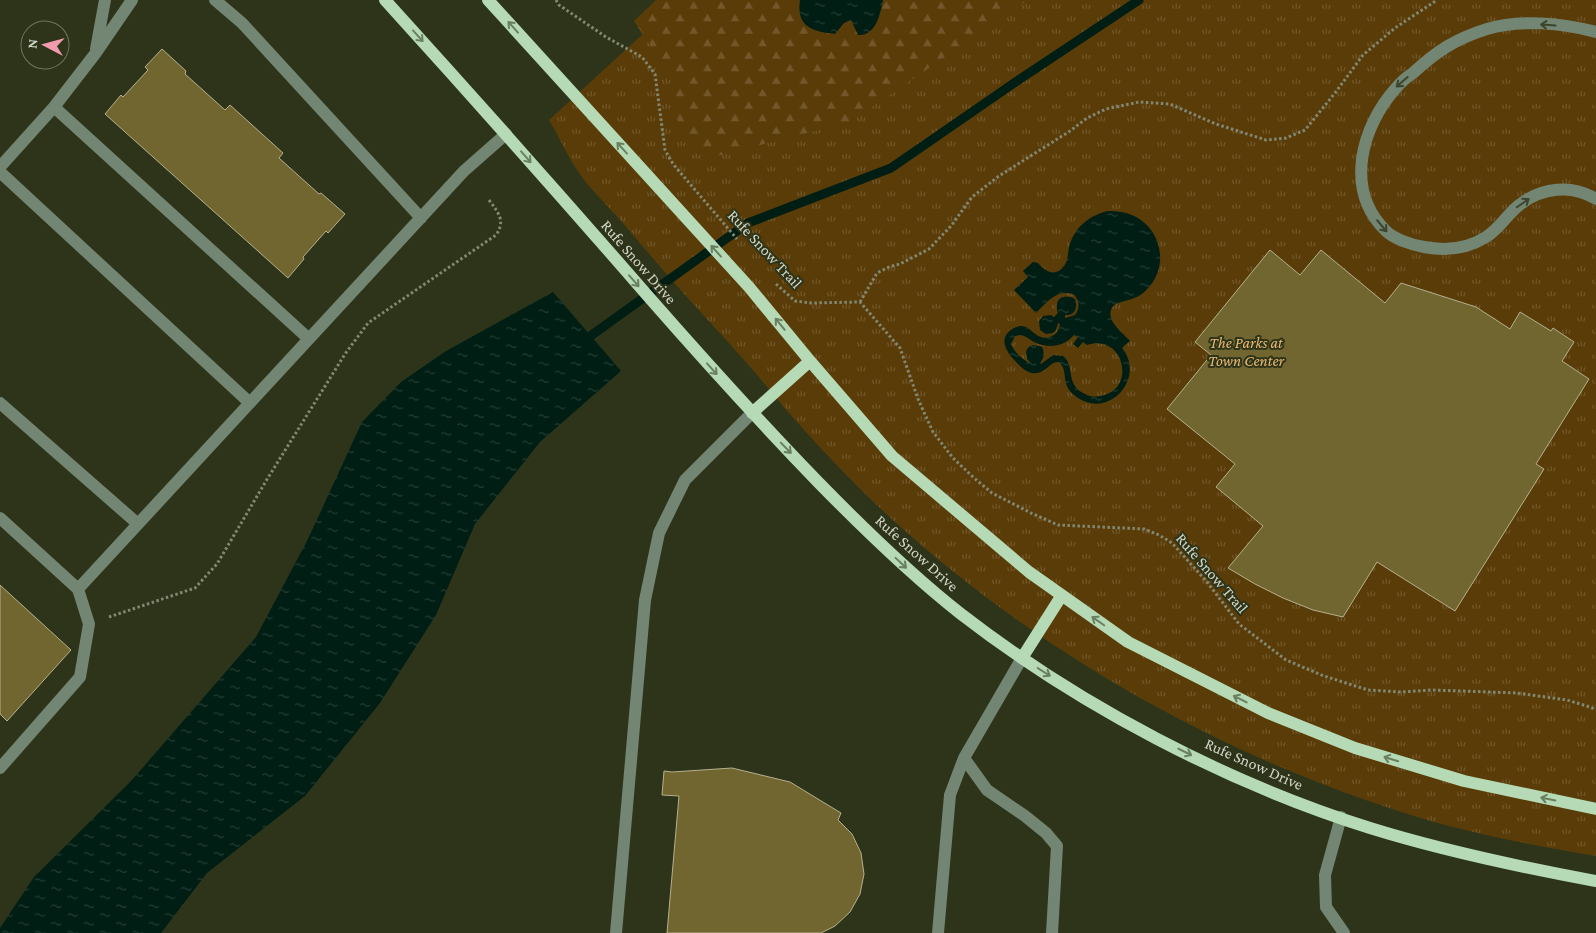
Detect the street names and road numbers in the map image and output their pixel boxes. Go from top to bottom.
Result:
street label: Rufe Snow Trail [725,206,805,292]
street label: Rufe Snow Drive [598,217,680,307]
street label: Rufe Snow Drive [872,511,962,595]
street label: Rufe Snow Trail [1173,530,1251,616]
street label: Rufe Snow Drive [1202,735,1306,793]

